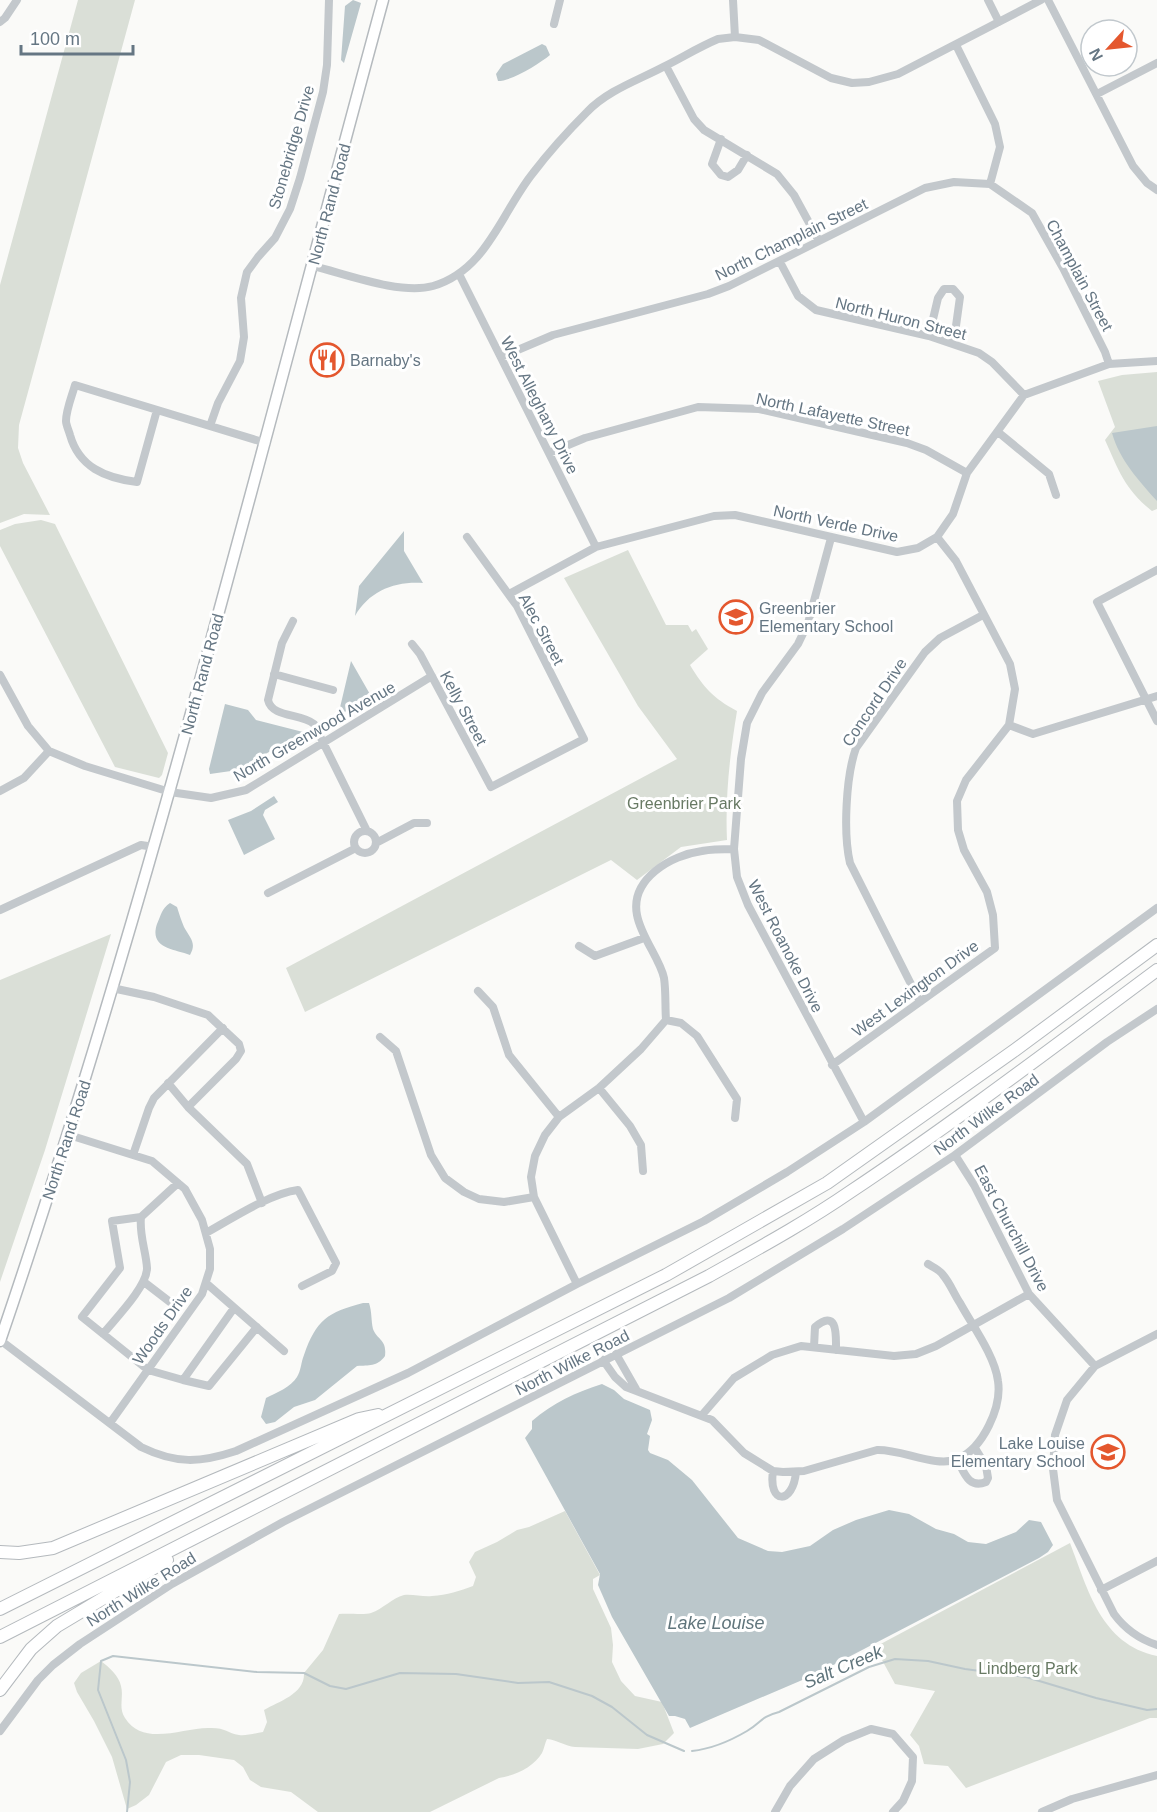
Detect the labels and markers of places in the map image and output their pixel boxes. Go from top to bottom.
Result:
restaurant icon: Barnaby's [309,342,345,378]
place label: Barnaby's [350,352,421,369]
school or university icon: Greenbrier Elementary School [718,599,754,635]
place label: Greenbrier Elementary School [759,600,893,635]
school or university icon: Lake Louise Elementary School [1090,1434,1126,1470]
place label: Lake Louise Elementary School [951,1435,1085,1470]

